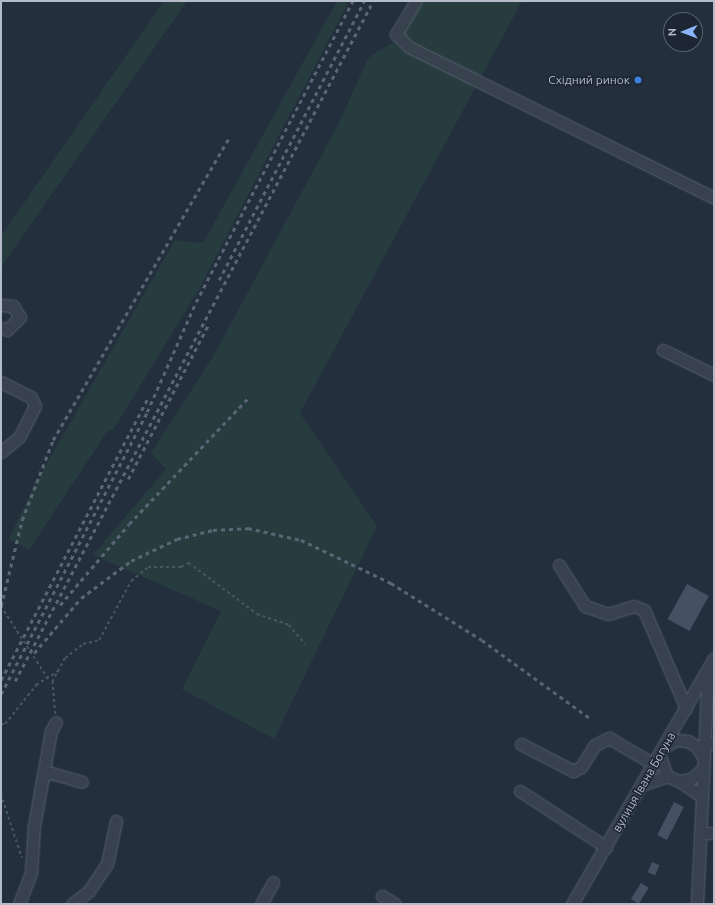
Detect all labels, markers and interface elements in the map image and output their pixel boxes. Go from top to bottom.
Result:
north arrow [663,12,703,52]
text: N [666,28,678,36]
place label: Східний ринок [548,73,630,87]
marker: Східний ринок [633,75,643,85]
street label: вулиця Івана Богуна [610,730,678,834]

